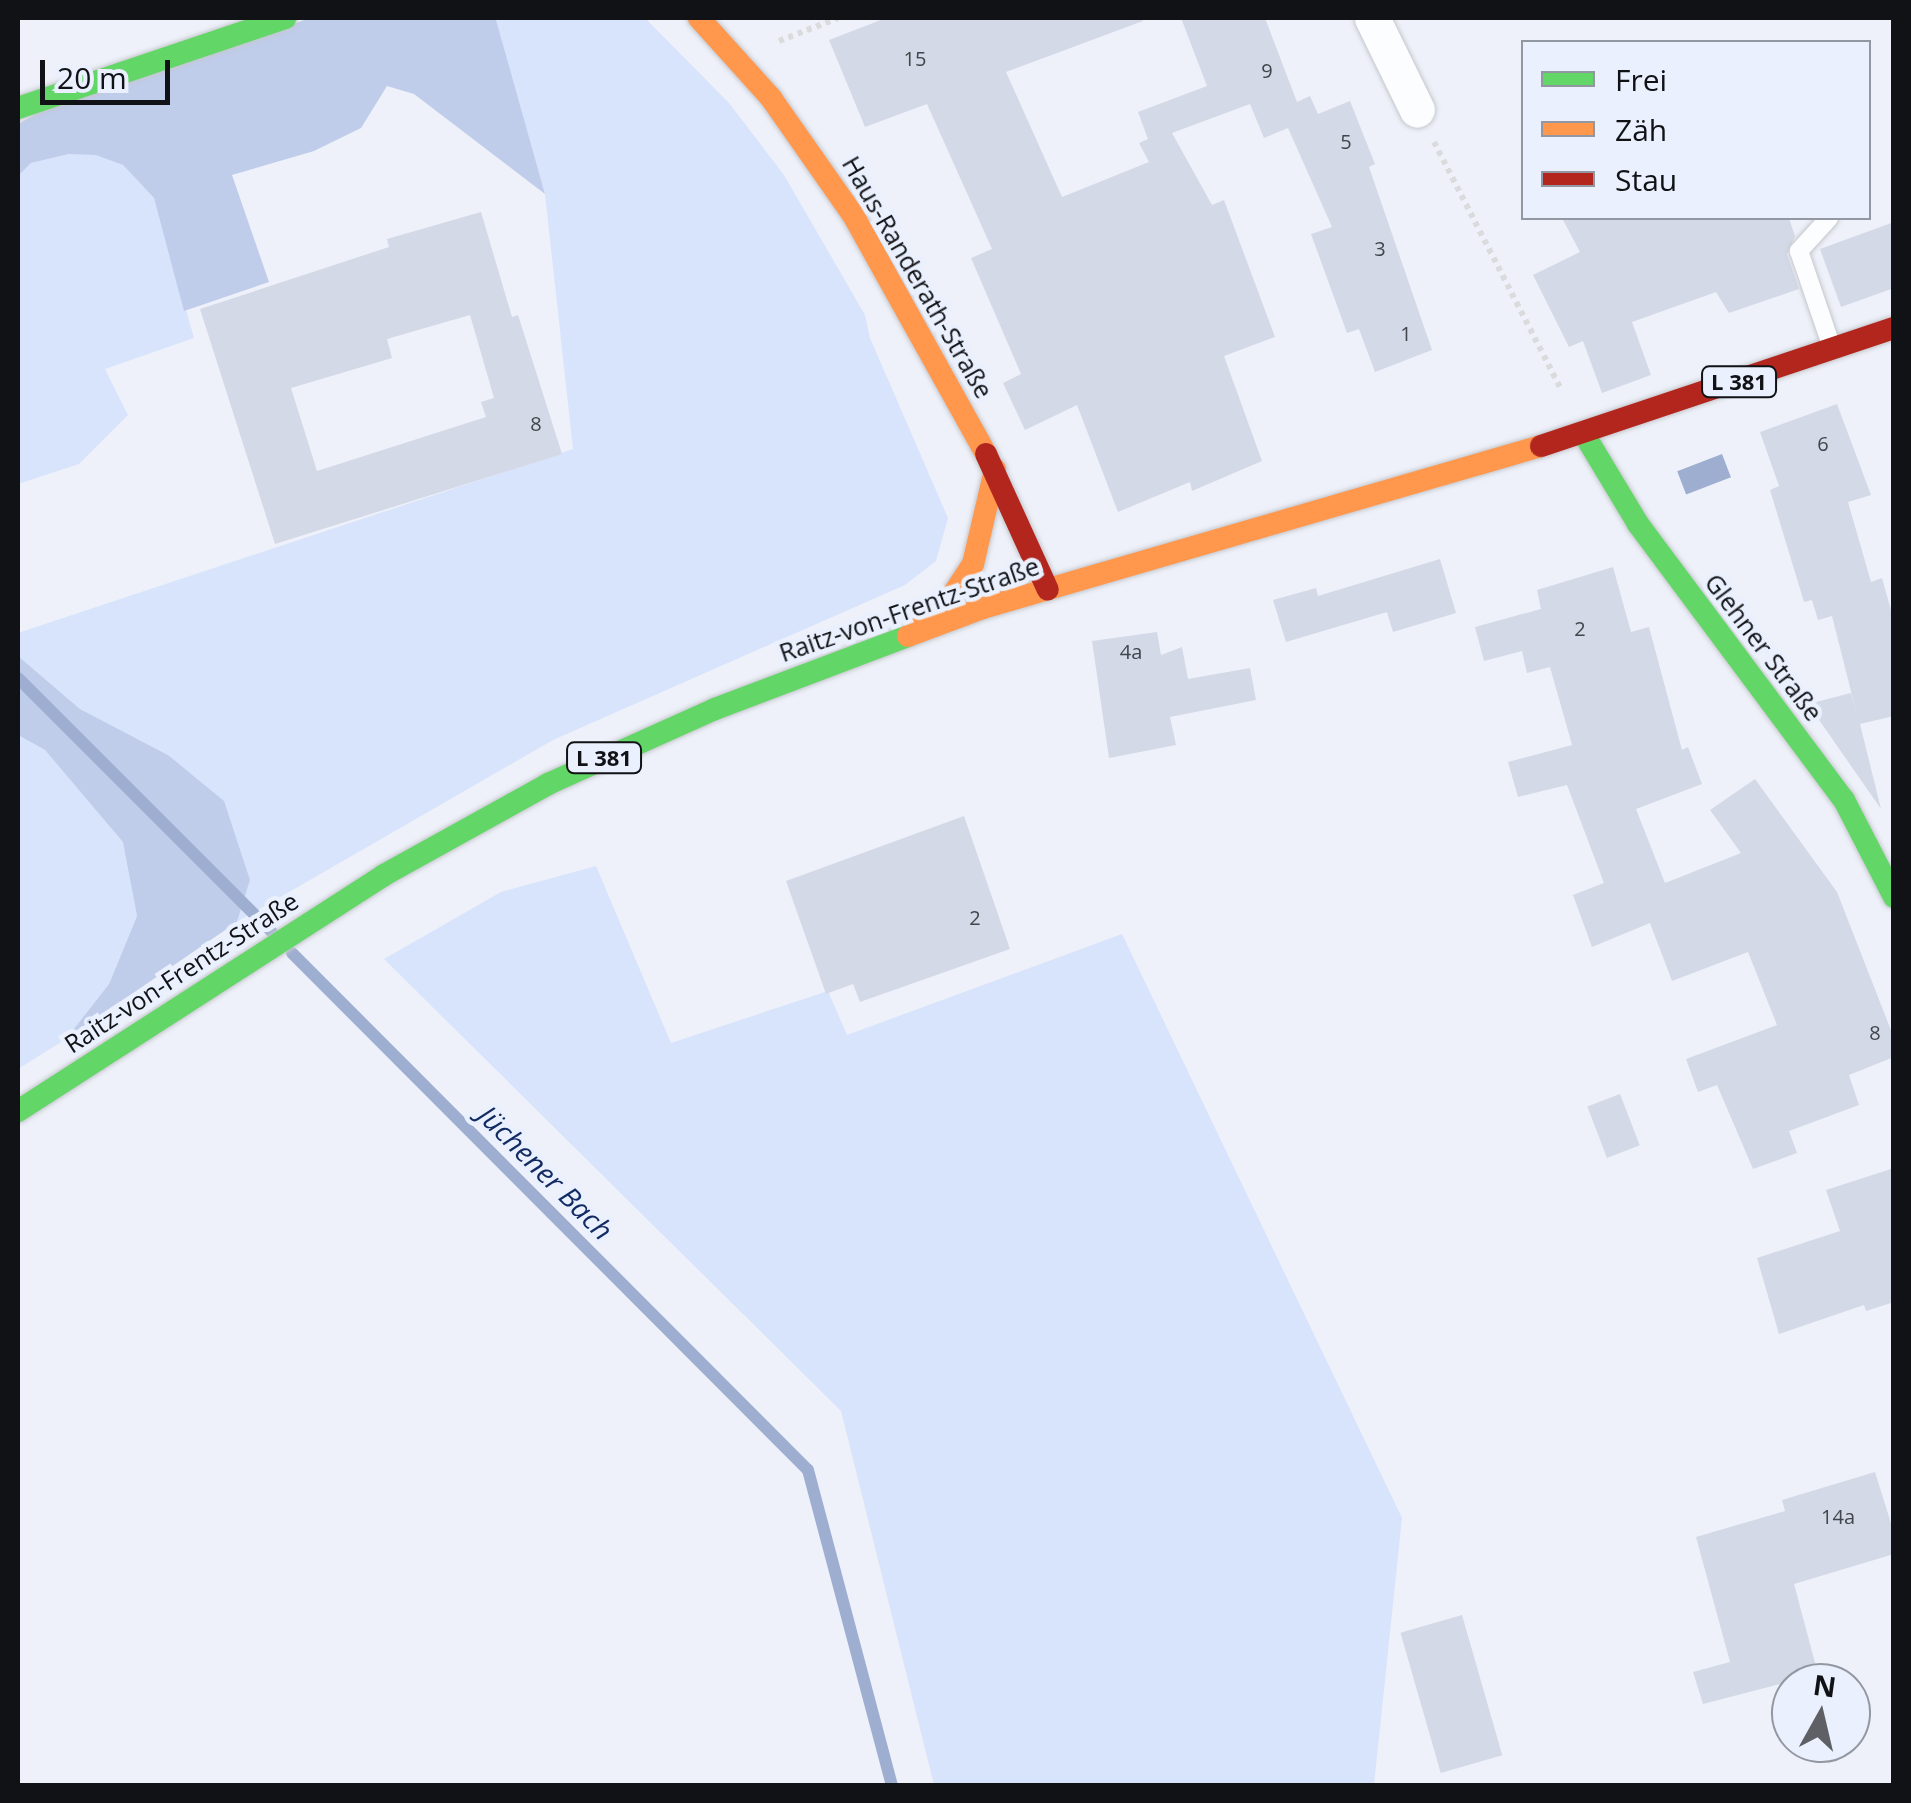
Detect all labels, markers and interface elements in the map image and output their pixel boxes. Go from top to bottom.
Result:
scale bar [45,40,175,102]
legend [1521,40,1871,220]
house number: 15 [904,46,926,70]
text: 20 m [57,57,127,98]
house number: 9 [1261,58,1273,82]
text: Frei [1615,59,1667,100]
text: Zäh [1615,109,1667,150]
house number: 5 [1340,129,1352,153]
street label: Haus-Randerath-Straße [836,151,1000,403]
text: Stau [1615,159,1677,200]
house number: 3 [1374,236,1386,260]
house number: 1 [1400,321,1412,345]
road number: L 381 [1699,365,1779,399]
house number: 8 [530,411,542,435]
house number: 6 [1817,431,1829,455]
street label: Raitz-von-Frentz-Straße [775,550,1043,668]
street label: Glehner Straße [1699,568,1829,726]
house number: 2 [1574,616,1586,640]
house number: 4a [1120,639,1142,663]
road number: L 381 [564,741,644,775]
street label: Raitz-von-Frentz-Straße [58,885,304,1059]
house number: 2 [969,905,981,929]
house number: 8 [1869,1020,1881,1044]
water label: Jüchener Bach [472,1098,620,1246]
house number: 14a [1821,1504,1855,1528]
north arrow [1771,1663,1871,1763]
text: N [1811,1665,1839,1706]

